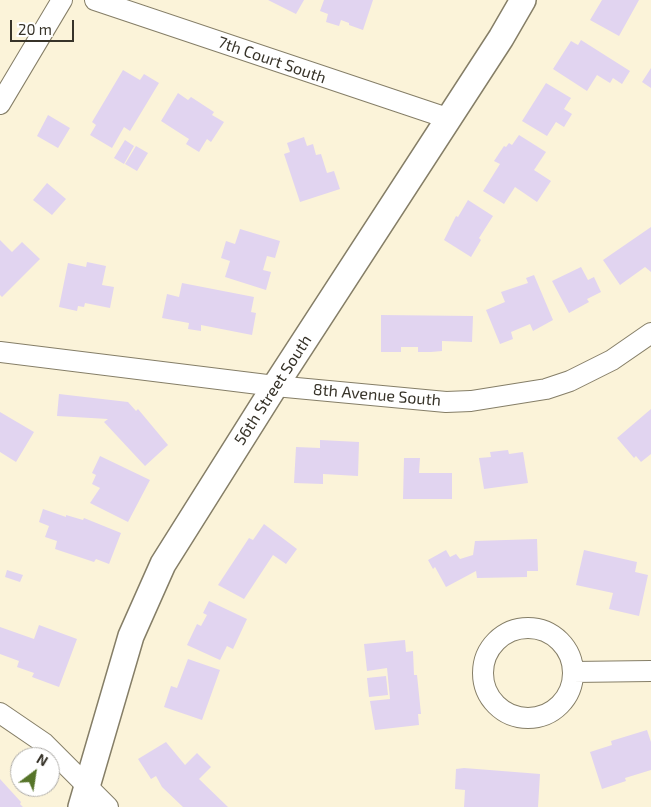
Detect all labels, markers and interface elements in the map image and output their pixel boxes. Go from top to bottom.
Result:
scale bar [12,10,76,42]
text: 20 m [18,20,52,38]
street label: 7th Court South [215,33,329,87]
street label: 56th Street South [230,331,316,449]
street label: 8th Avenue South [312,380,442,410]
north arrow [10,747,60,797]
text: N [34,750,51,769]

